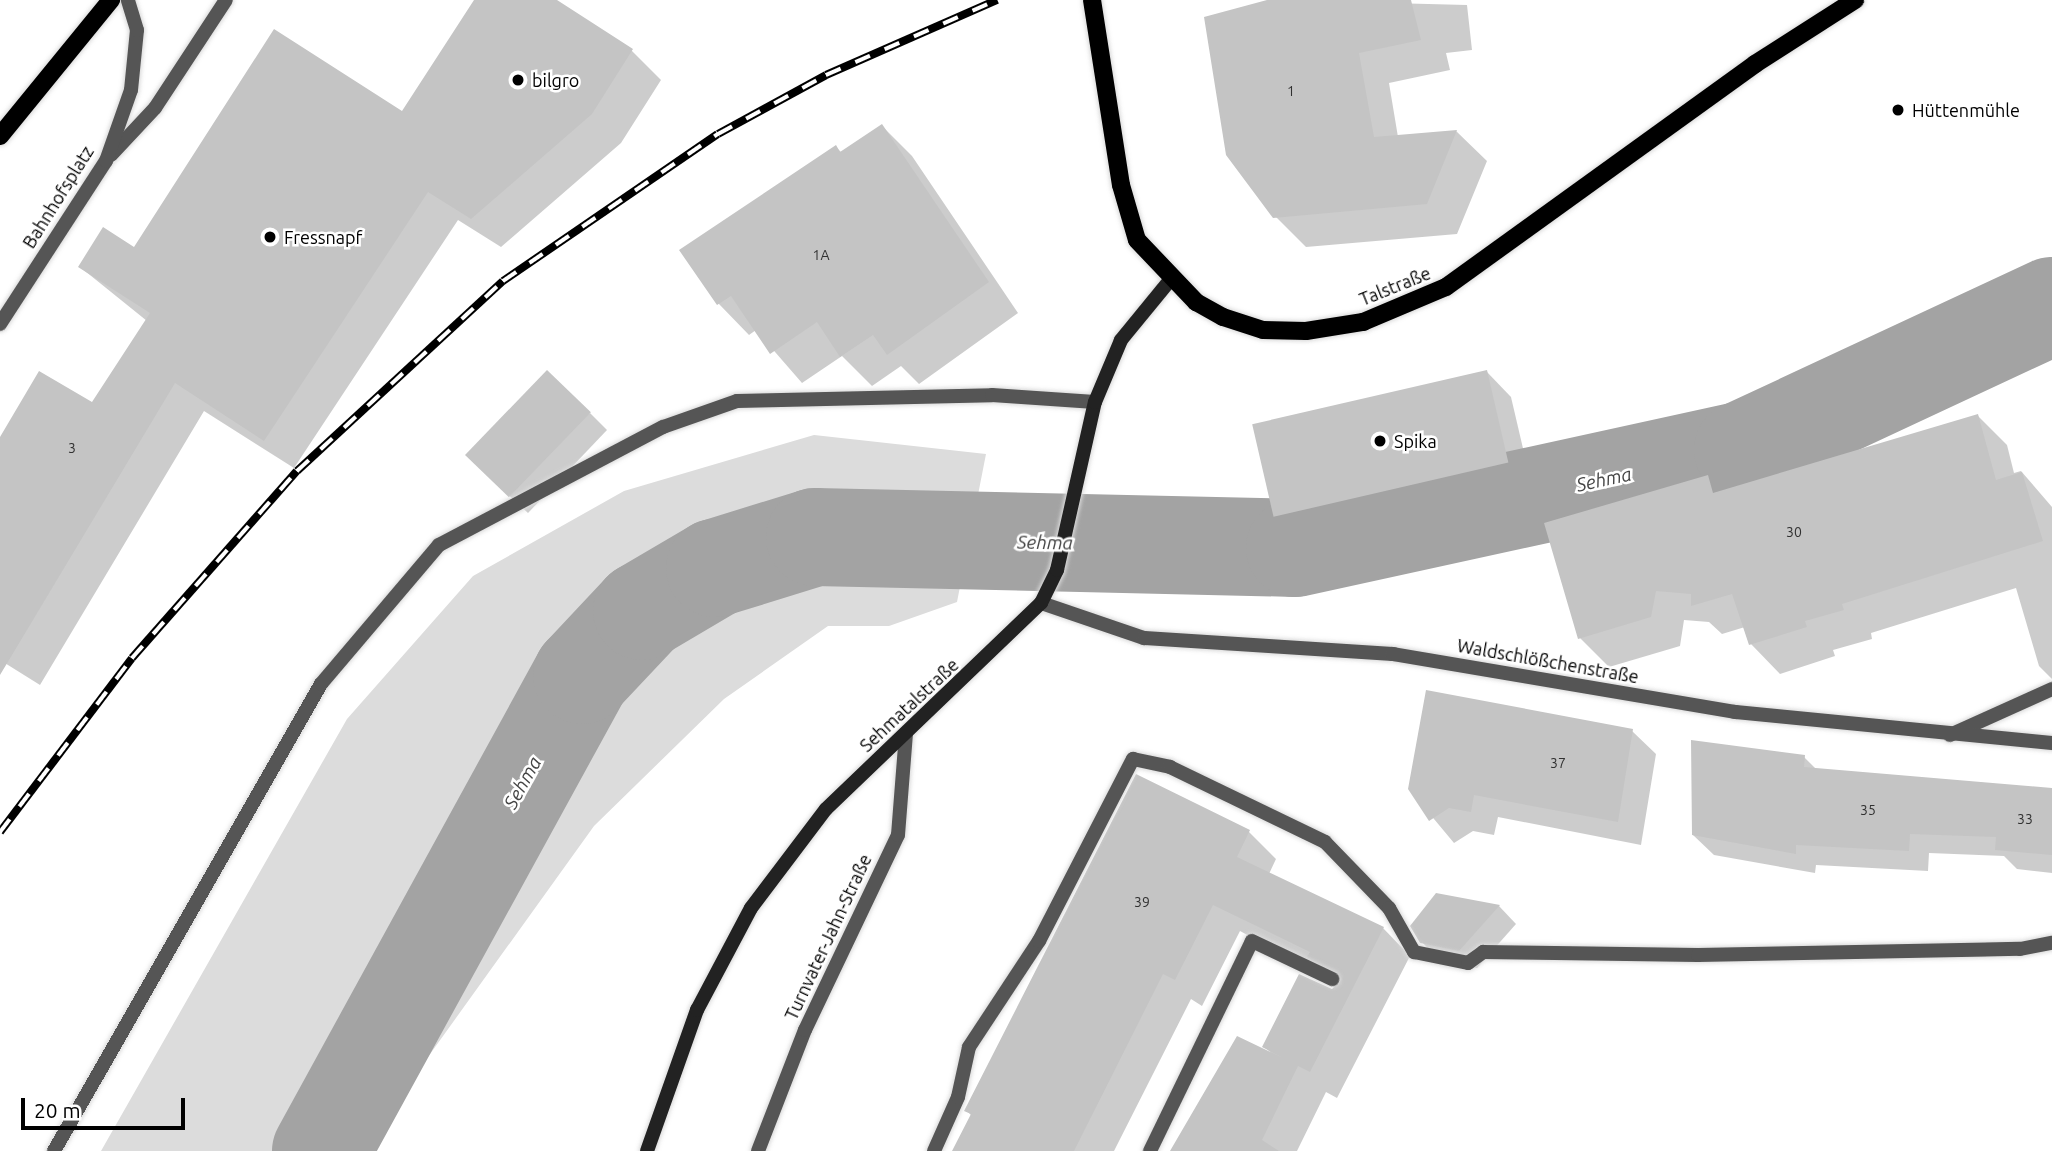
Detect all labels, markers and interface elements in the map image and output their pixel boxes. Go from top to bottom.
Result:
place label: bilgro [532,69,579,91]
marker: bilgro [510,72,526,88]
house number: 1 [1287,83,1295,99]
place label: Hüttenmühle [1912,99,2020,121]
marker: Hüttenmühle [1890,102,1906,118]
street label: Bahnhofsplatz [18,142,98,252]
place label: Fressnapf [284,226,362,248]
marker: Fressnapf [262,229,278,245]
house number: 1A [813,247,829,263]
street label: Talstraße [1356,262,1434,310]
place label: Spika [1394,430,1437,452]
marker: Spika [1372,433,1388,449]
house number: 3 [68,440,76,456]
water label: Sehma [1574,463,1634,497]
house number: 30 [1786,524,1802,540]
water label: Sehma [1017,531,1073,555]
street label: Waldschlößchenstraße [1456,634,1640,688]
street label: Sehmatalstraße [855,654,963,756]
water label: Sehma [499,753,547,813]
house number: 37 [1550,755,1566,771]
house number: 35 [1860,802,1876,818]
house number: 33 [2017,811,2033,827]
street label: Turnvater-Jahn-Straße [780,851,876,1023]
house number: 39 [1134,894,1150,910]
scale bar [24,1084,189,1128]
text: 20 m [34,1098,81,1122]

